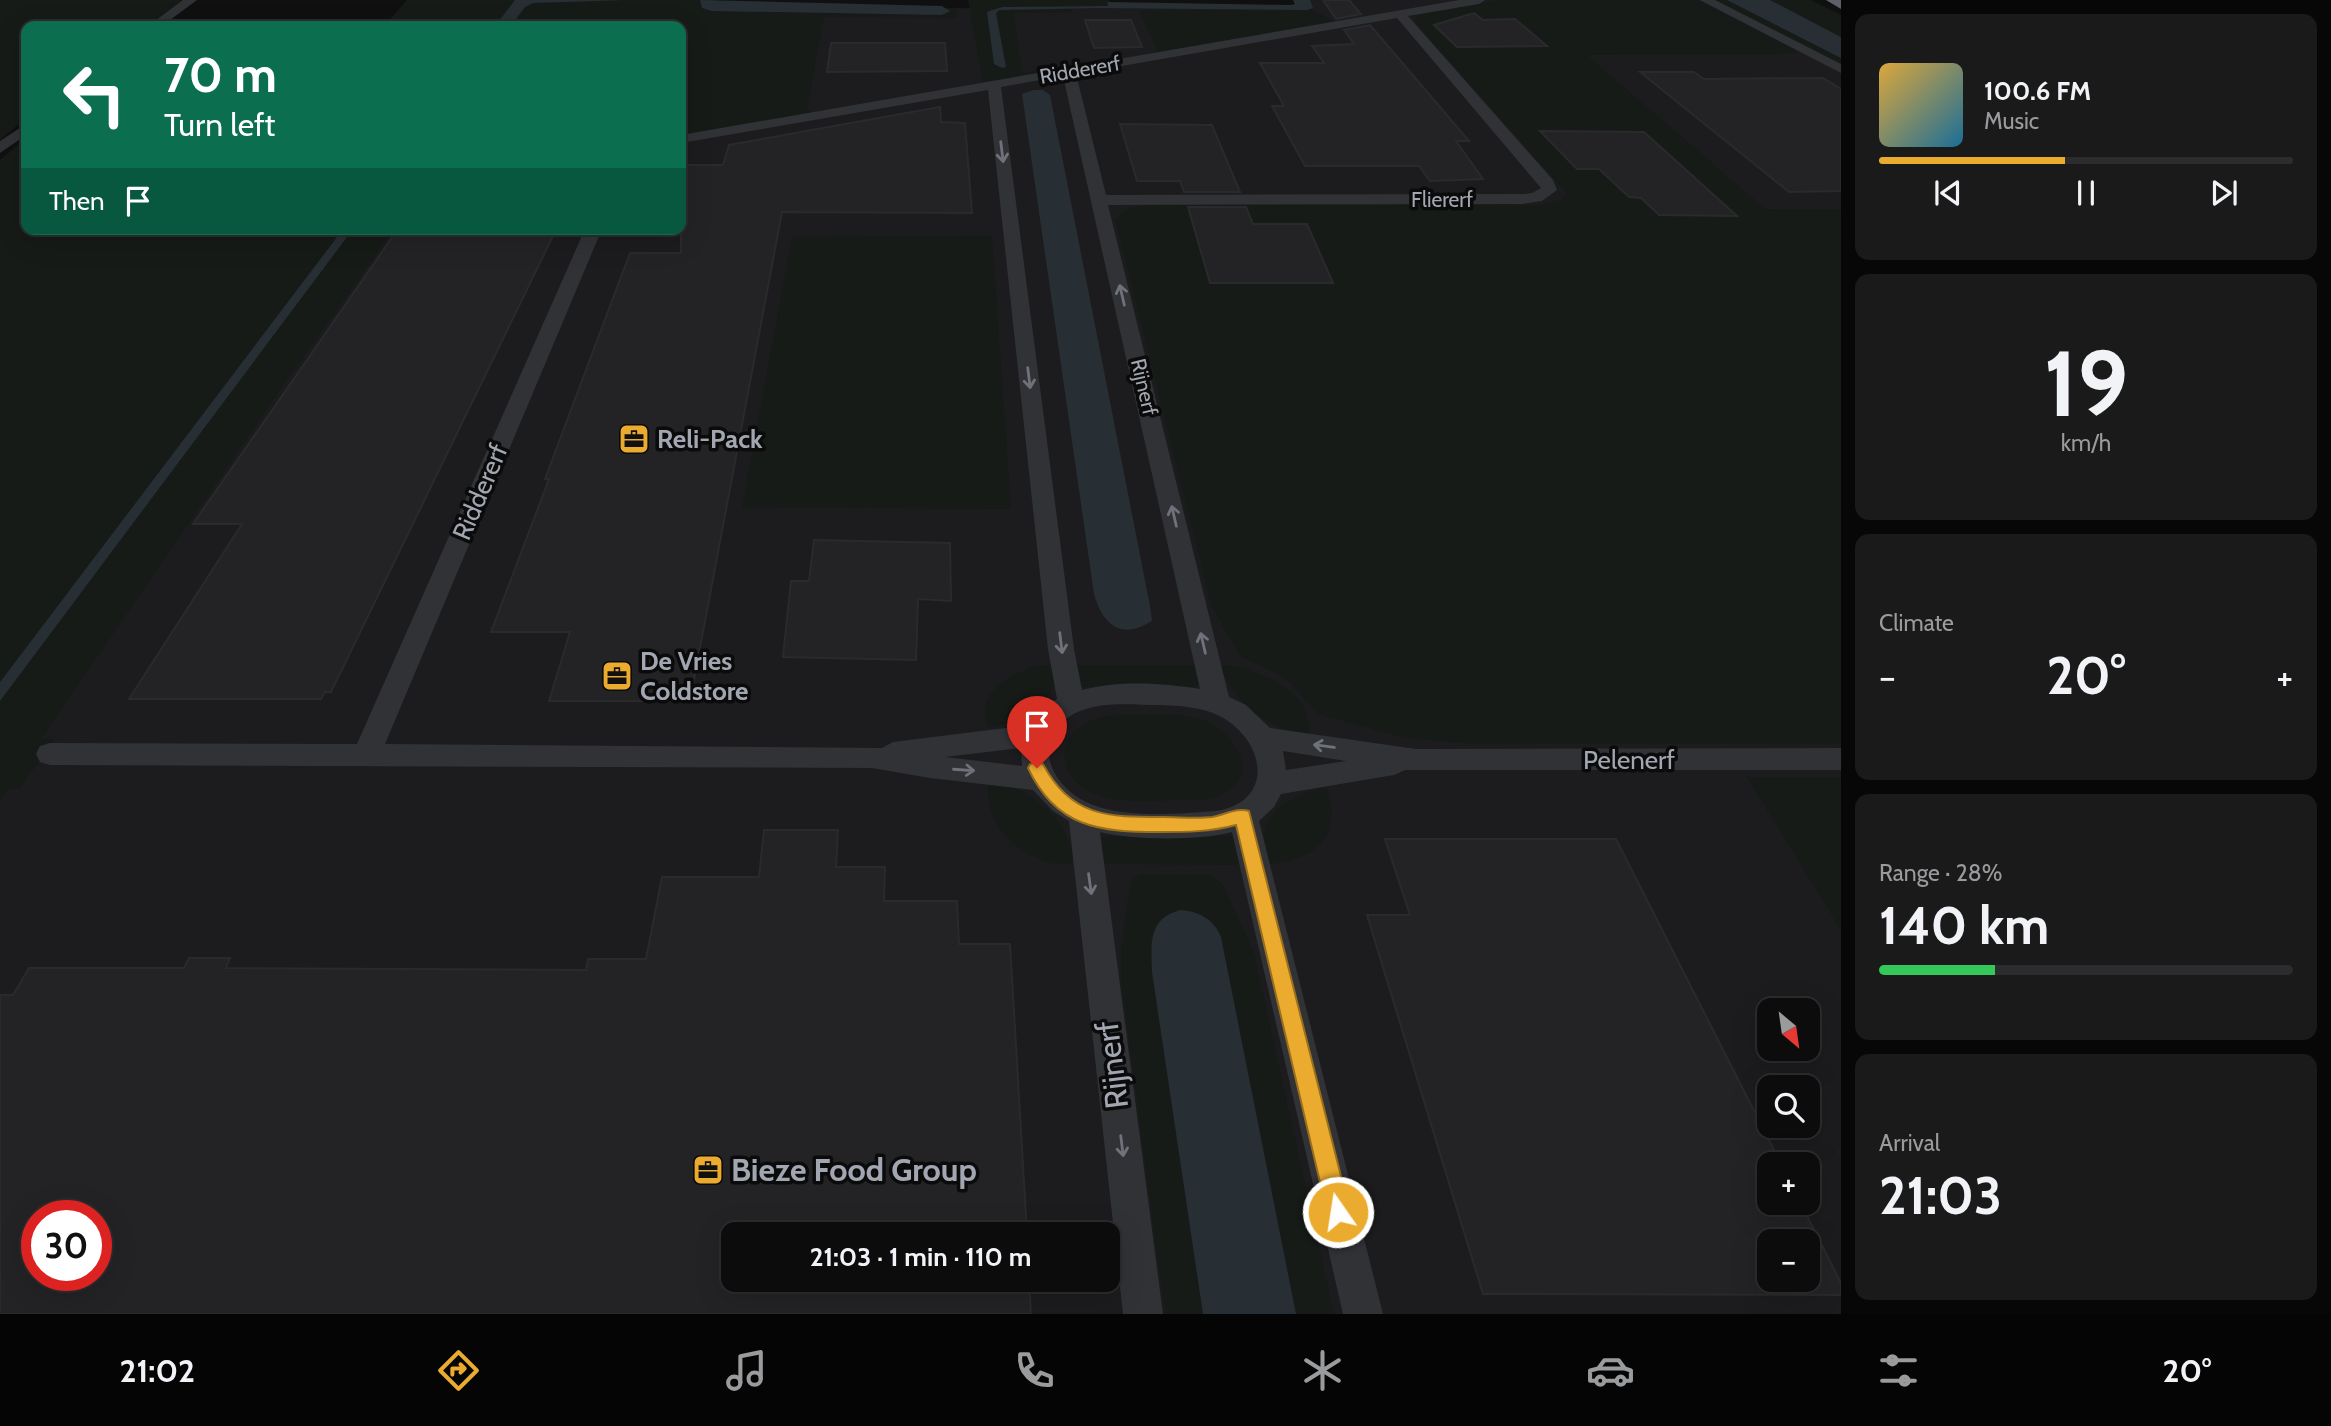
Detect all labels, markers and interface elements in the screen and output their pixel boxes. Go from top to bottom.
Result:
text: 70 m [164,45,277,104]
icon: left [49,49,140,140]
street label: Riddererf [1037,50,1122,89]
text: 100.6 FM [1984,75,2091,107]
text: Turn left [164,105,275,144]
text: Music [1984,107,2039,135]
one-way arrow [995,140,1008,163]
icon: previous [1929,174,1967,212]
icon: pause [2067,174,2105,212]
icon: next [2205,174,2243,212]
icon: arrive [119,182,157,220]
text: Then [49,185,105,217]
street label: Fliererf [1411,187,1473,212]
one-way arrow [1115,284,1128,307]
text: 19 [2044,328,2128,439]
street label: Rijnerf [1125,356,1163,418]
one-way arrow [1022,366,1035,389]
office icon: Reli-Pack [617,422,651,456]
place label: Reli-Pack [657,423,763,455]
text: km/h [2061,429,2111,457]
street label: Riddererf [446,439,515,545]
one-way arrow [1167,506,1180,528]
text: Climate [1879,609,1954,637]
one-way arrow [1054,631,1067,653]
one-way arrow [1196,632,1209,655]
text: 20° [2046,644,2126,707]
place label: De Vries Coldstore [640,645,748,707]
text: − [1879,653,1896,700]
text: + [2276,653,2293,700]
office icon: De Vries Coldstore [600,659,634,693]
pin [1007,696,1067,768]
icon: arrive [1018,707,1056,745]
one-way arrow [1314,739,1336,752]
street label: Pelenerf [1583,744,1675,776]
one-way arrow [952,764,975,777]
text: Range · 28% [1879,859,2002,887]
one-way arrow [1083,872,1096,895]
text: 140 km [1879,894,2049,957]
north arrow [1757,998,1820,1060]
map controls [1757,998,1820,1292]
street label: Rijnerf [1087,1019,1136,1111]
button: search [1757,1075,1820,1138]
text: Arrival [1879,1129,1940,1157]
one-way arrow [1116,1134,1129,1157]
place label: Bieze Food Group [731,1150,977,1189]
button: + [1757,1152,1820,1215]
office icon: Bieze Food Group [691,1153,725,1187]
text: 21:03 [1879,1164,2002,1227]
position arrow [1301,1175,1375,1249]
speed limit sign: 30 [21,1200,112,1291]
button: − [1757,1229,1820,1292]
text: 21:03 · 1 min · 110 m [810,1241,1031,1273]
icon: directions [434,1346,483,1395]
icon: music [722,1346,771,1395]
icon: phone [1010,1346,1059,1395]
icon: climate [1298,1346,1347,1395]
icon: car [1586,1346,1635,1395]
icon: filters [1874,1346,1923,1395]
text: 21:02 [120,1351,195,1390]
text: 20° [2163,1351,2211,1390]

